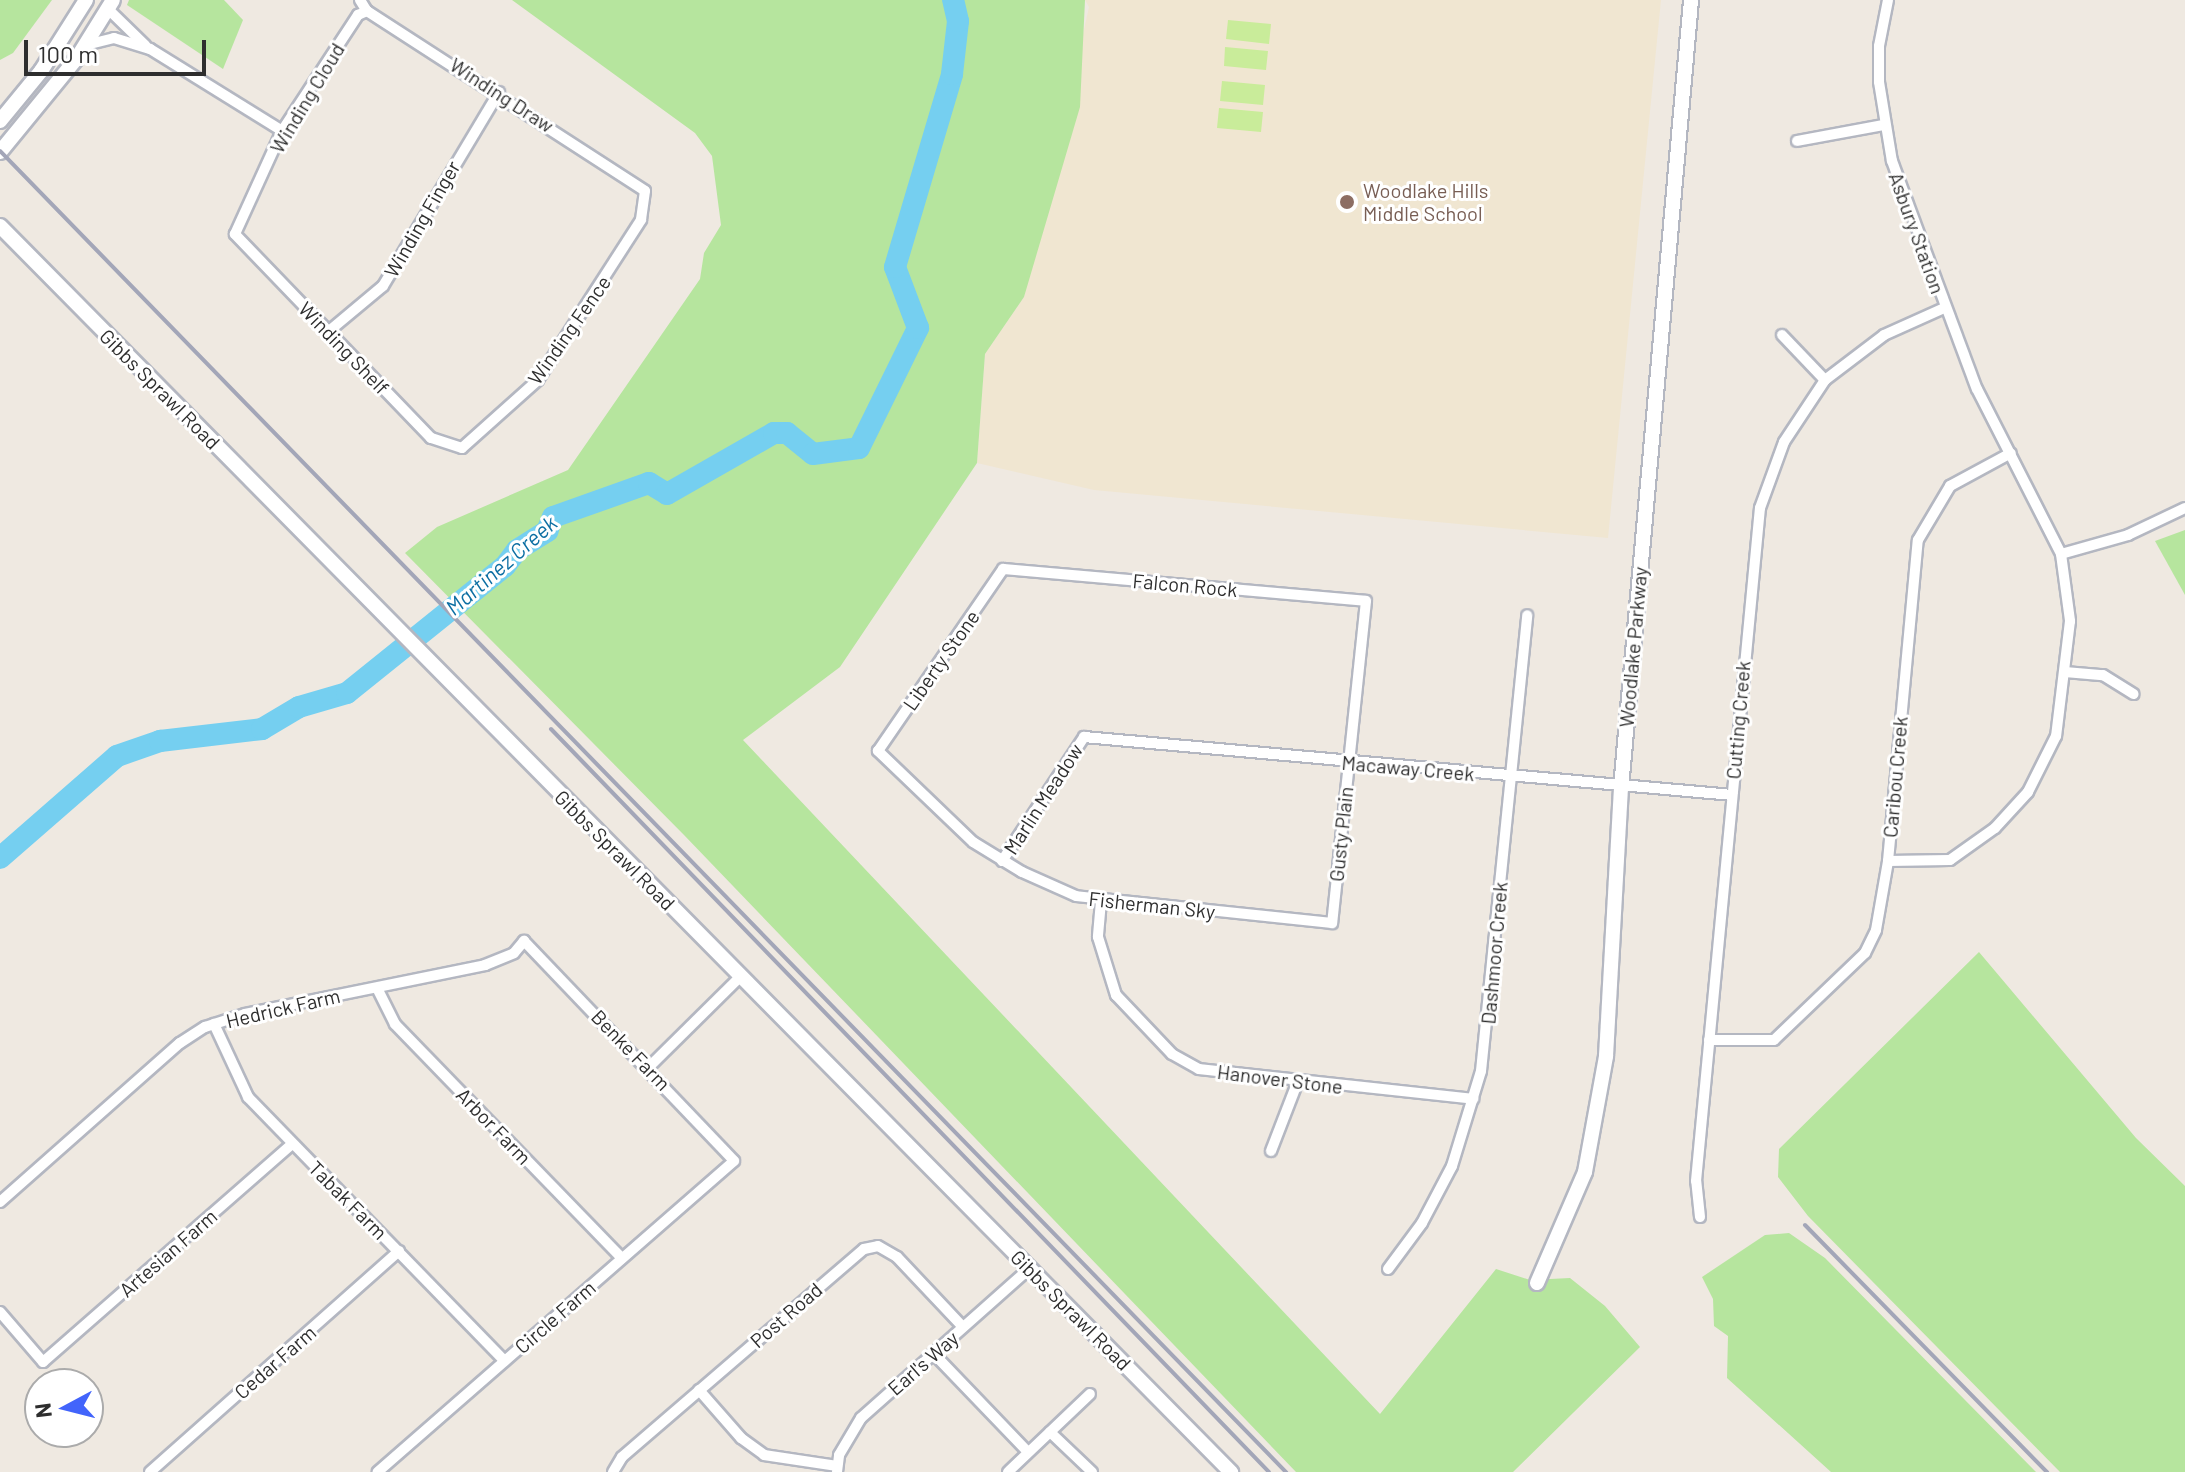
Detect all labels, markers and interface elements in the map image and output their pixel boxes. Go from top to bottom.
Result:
scale bar [28,24,210,74]
text: 100 m [38,39,98,68]
street label: Winding Cloud [265,39,349,157]
street label: Winding Draw [446,53,558,137]
street label: Winding Finger [379,156,465,282]
street label: Asbury Station [1884,169,1950,297]
place label: Woodlake Hills Middle School [1363,178,1488,225]
marker: Woodlake Hills Middle School [1338,193,1356,211]
street label: Winding Fence [523,271,615,389]
street label: Winding Shelf [294,297,394,399]
street label: Gibbs Sprawl Road [95,324,225,454]
water label: Martinez Creek [440,510,562,620]
street label: Woodlake Parkway [1614,566,1652,728]
street label: Falcon Rock [1132,568,1238,602]
street label: Liberty Stone [898,605,984,715]
street label: Cutting Creek [1721,660,1755,780]
street label: Caribou Creek [1878,715,1912,839]
street label: Marlin Meadow [998,739,1088,859]
street label: Macaway Creek [1341,750,1475,786]
street label: Gibbs Sprawl Road [550,785,680,915]
street label: Gusty Plain [1324,785,1358,883]
street label: Dashmoor Creek [1476,881,1512,1025]
street label: Fisherman Sky [1088,886,1216,924]
street label: Hedrick Farm [224,983,342,1033]
street label: Benke Farm [587,1005,675,1095]
street label: Hanover Stone [1216,1059,1344,1099]
street label: Arbor Farm [452,1083,536,1169]
street label: Tabak Farm [304,1156,392,1244]
street label: Artesian Farm [114,1204,222,1302]
street label: Gibbs Sprawl Road [1006,1245,1136,1375]
street label: Circle Farm [510,1276,600,1358]
street label: Post Road [745,1277,827,1353]
street label: Cedar Farm [229,1320,321,1404]
street label: Earl's Way [883,1326,963,1400]
north arrow [24,1368,104,1448]
text: N [28,1402,56,1420]

